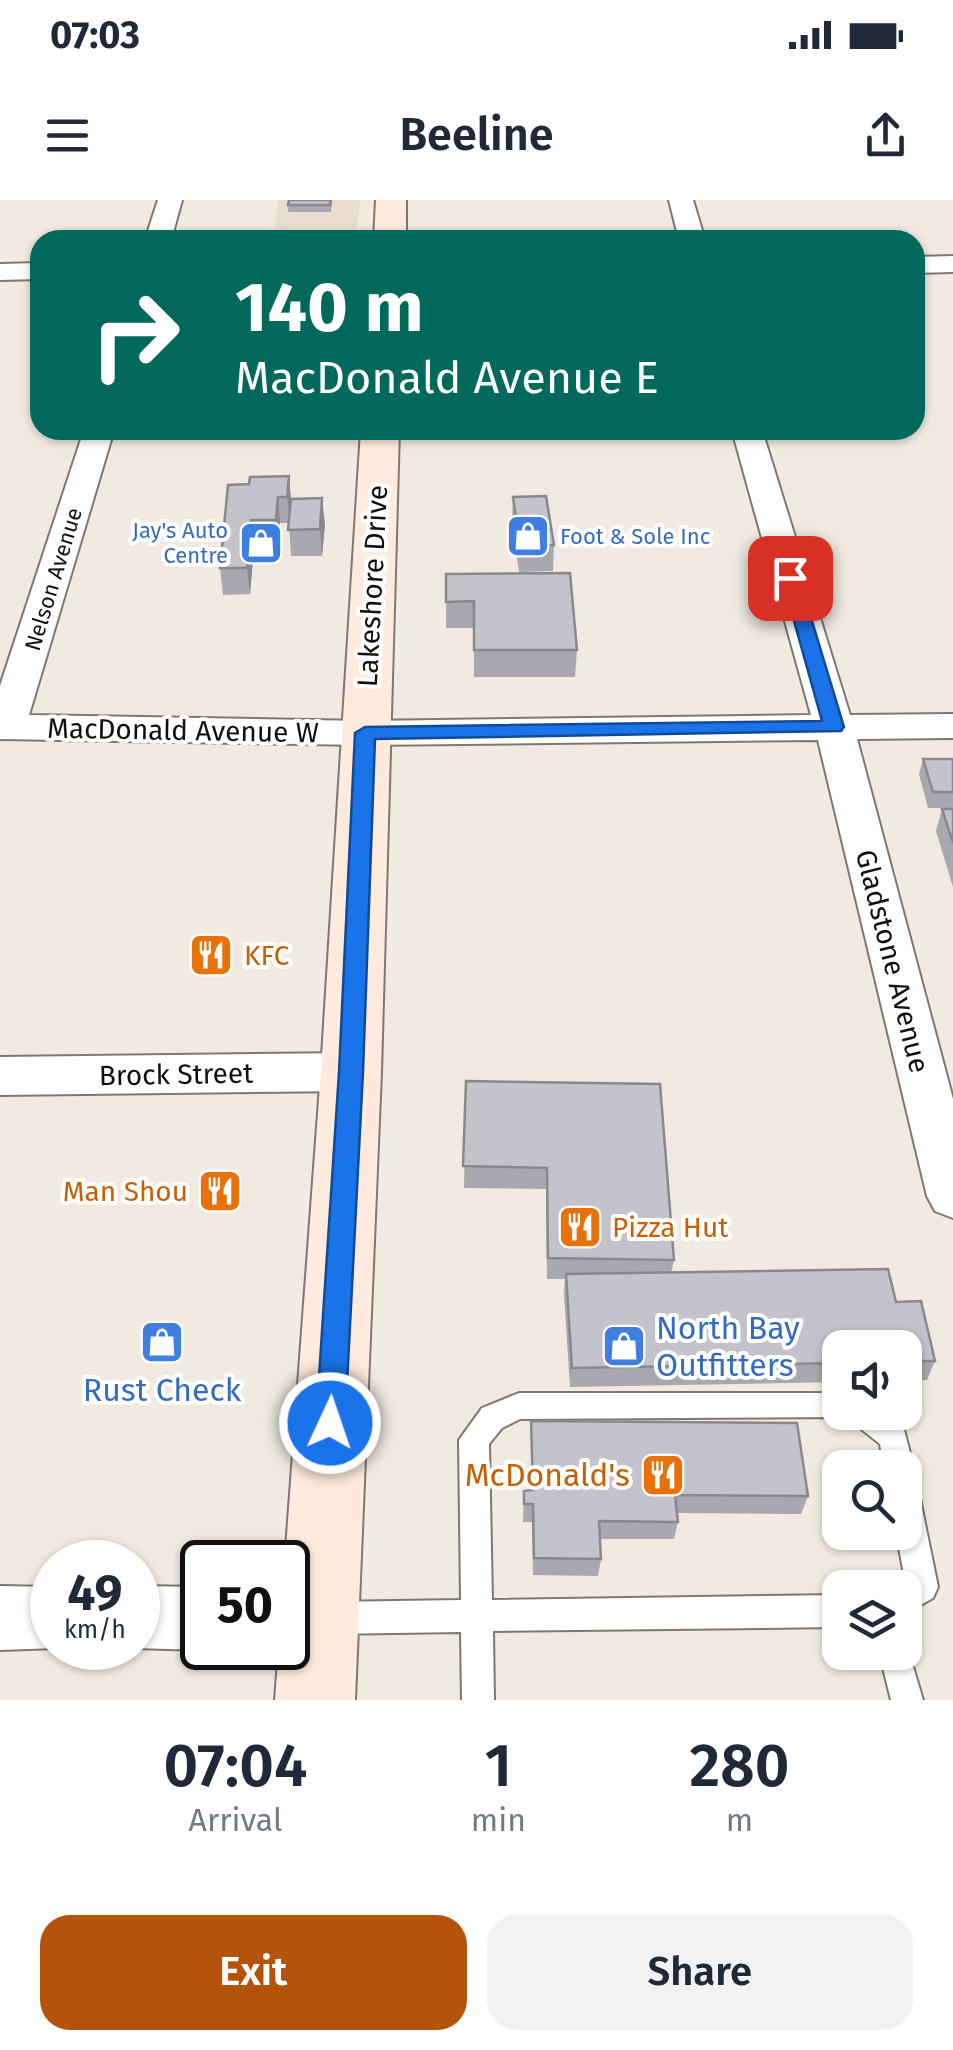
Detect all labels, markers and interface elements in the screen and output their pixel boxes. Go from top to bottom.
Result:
text: 07:03 [50,12,140,58]
icon: menu [40,108,95,163]
text: Beeline [399,108,554,162]
icon: share [858,108,913,163]
text: 140 m [235,266,424,350]
icon: right [70,270,200,400]
text: MacDonald Avenue E [235,351,659,405]
street label: Lakeshore Drive [351,484,394,688]
street label: Nelson Avenue [19,504,88,654]
shop icon: Foot & Sole Inc [505,513,551,559]
place label: Jay's Auto Centre [132,517,228,569]
shop icon: Jay's Auto Centre [238,520,284,566]
place label: Foot & Sole Inc [560,523,710,550]
pin [748,536,833,621]
icon: arrive [763,551,818,606]
street label: MacDonald Avenue W [47,712,319,749]
street label: Gladstone Avenue [849,846,936,1076]
restaurant icon: KFC [188,932,234,978]
place label: KFC [244,939,290,972]
street label: Brock Street [99,1057,254,1092]
restaurant icon: Man Shou [197,1168,243,1214]
place label: Man Shou [63,1175,188,1208]
restaurant icon: Pizza Hut [557,1204,603,1250]
place label: Pizza Hut [612,1211,729,1244]
place label: North Bay Outfitters [656,1309,800,1384]
shop icon: Rust Check [139,1319,185,1365]
shop icon: North Bay Outfitters [601,1323,647,1369]
map controls [822,1330,922,1670]
button: sound [822,1330,922,1430]
place label: Rust Check [83,1371,242,1409]
position arrow [278,1371,382,1475]
button: search [822,1450,922,1550]
restaurant icon: McDonald's [640,1452,686,1498]
place label: McDonald's [465,1456,630,1494]
speed limit sign: 50 [180,1540,310,1670]
text: 49 [67,1563,123,1623]
button: layers [822,1570,922,1670]
text: km/h [64,1615,126,1645]
text: 07:04 [164,1730,307,1802]
text: 1 [485,1730,512,1802]
text: 280 [690,1730,789,1802]
text: Arrival [189,1801,282,1839]
text: min [471,1801,526,1839]
text: m [726,1801,753,1839]
button: Exit [40,1915,467,2030]
button: Share [487,1915,913,2030]

